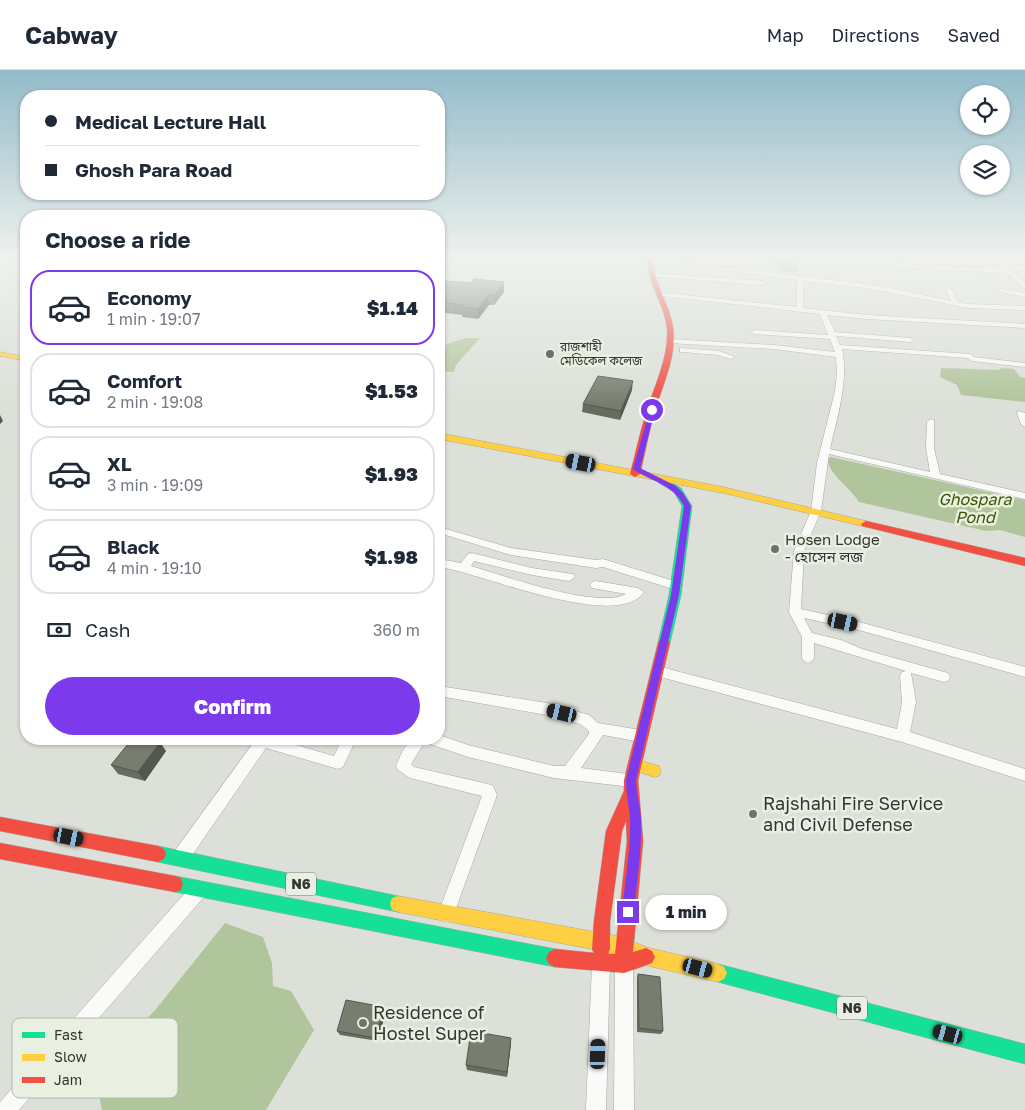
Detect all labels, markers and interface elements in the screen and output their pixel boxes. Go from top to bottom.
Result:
text: Cabway [25,20,118,49]
text: Map [767,24,803,46]
text: Directions [831,24,919,46]
text: Saved [947,24,1000,46]
map controls [960,85,1010,195]
button: locate [960,85,1010,135]
text: Medical Lecture Hall [75,110,266,133]
button: layers [960,145,1010,195]
text: Ghosh Para Road [75,158,232,181]
text: Choose a ride [45,226,191,253]
icon: car [47,285,92,330]
text: Economy [107,286,192,309]
text: $1.14 [367,296,418,319]
text: 1 min · 19:07 [107,309,201,329]
place label: রাজশাহী মেডিকেল কলেজ [559,339,643,368]
marker: রাজশাহী মেডিকেল কলেজ [544,348,556,360]
icon: car [47,368,92,413]
text: Comfort [107,369,182,392]
text: $1.53 [365,379,418,402]
text: 2 min · 19:08 [107,392,203,412]
route start [641,399,663,421]
icon: car [47,451,92,496]
text: XL [107,452,132,475]
car [564,453,597,473]
text: $1.93 [365,462,418,485]
text: 3 min · 19:09 [107,475,203,495]
water label: Ghospara Pond [938,489,1013,527]
place label: Hosen Lodge - হোসেন লজ [785,530,880,565]
icon: car [47,534,92,579]
text: Black [107,535,160,558]
marker: Hosen Lodge - হোসেন লজ [769,543,781,555]
text: $1.98 [364,545,418,568]
text: 4 min · 19:10 [107,558,202,578]
car [826,612,859,632]
icon: cash [45,616,73,644]
text: Cash [85,618,130,641]
text: 360 m [373,620,420,640]
button: Confirm [45,677,420,735]
car [545,702,578,724]
place label: Rajshahi Fire Service and Civil Defense [763,792,943,835]
marker: Rajshahi Fire Service and Civil Defense [747,808,759,820]
car [52,827,85,847]
road number: N6 [286,872,316,896]
callout: 1 min [646,894,728,930]
route end [617,901,639,923]
text: 1 min [666,902,706,922]
car [681,957,714,979]
road number: N6 [837,996,867,1020]
place label: Residence of Hostel Super [373,1001,486,1044]
marker: Residence of Hostel Super [357,1017,369,1029]
legend [12,1018,178,1098]
car [931,1023,964,1045]
text: Fast [54,1026,83,1043]
car [589,1039,606,1069]
text: Slow [54,1048,87,1065]
text: Jam [54,1071,82,1088]

